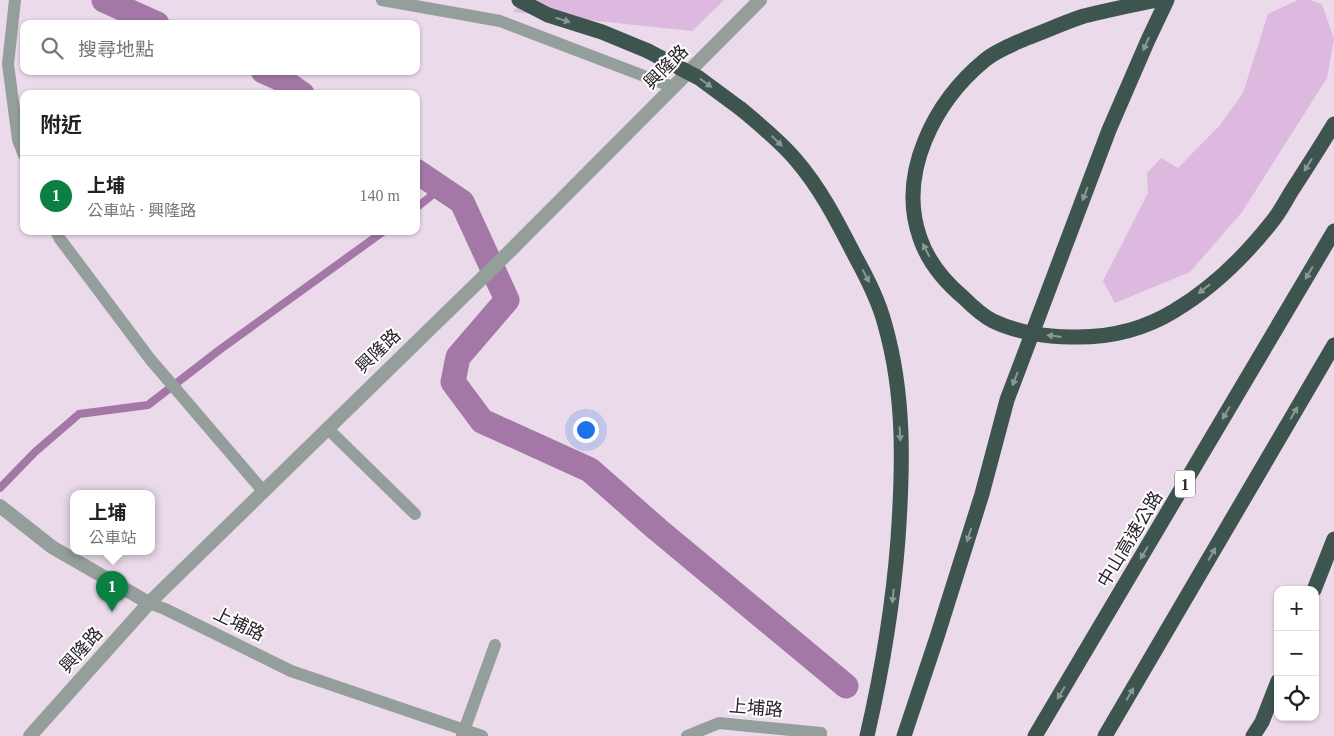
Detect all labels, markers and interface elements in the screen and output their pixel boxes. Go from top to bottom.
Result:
one-way arrow [556,16,571,24]
search box [20,20,420,75]
icon: search [38,34,66,62]
one-way arrow [1142,37,1150,51]
text: 搜尋地點 [78,39,154,60]
street label: 興隆路 [640,41,692,93]
one-way arrow [699,78,713,88]
text: 附近 [40,113,82,137]
one-way arrow [771,135,783,147]
one-way arrow [1303,159,1313,172]
text: 上埔 [87,175,125,196]
text: 1 [52,187,60,204]
text: 140 m [360,187,400,204]
one-way arrow [1081,187,1088,202]
text: 公車站 · 興隆路 [87,202,196,219]
one-way arrow [922,243,930,257]
one-way arrow [1305,267,1314,280]
one-way arrow [862,269,870,283]
one-way arrow [1198,284,1211,294]
street label: 興隆路 [352,325,404,377]
one-way arrow [1046,332,1062,340]
one-way arrow [1011,372,1019,387]
one-way arrow [1290,406,1298,421]
one-way arrow [1222,407,1231,420]
your location [573,417,599,443]
one-way arrow [897,426,905,442]
road number: 1 [1175,470,1195,498]
street label: 中山高速公路 [1094,488,1166,590]
popup [70,490,155,555]
text: 上埔 [88,502,127,523]
one-way arrow [965,528,973,543]
text: 公車站 [88,529,137,546]
one-way arrow [1139,546,1148,559]
one-way arrow [1208,546,1216,561]
pin: 1 [96,571,128,612]
map controls [1274,586,1319,721]
button: + [1274,586,1319,631]
one-way arrow [889,588,897,604]
street label: 上埔路 [210,603,268,645]
street label: 興隆路 [56,623,106,677]
button: − [1274,631,1319,676]
button: locate [1274,676,1319,721]
one-way arrow [1056,686,1065,699]
one-way arrow [1125,687,1134,700]
street label: 上埔路 [728,696,784,720]

